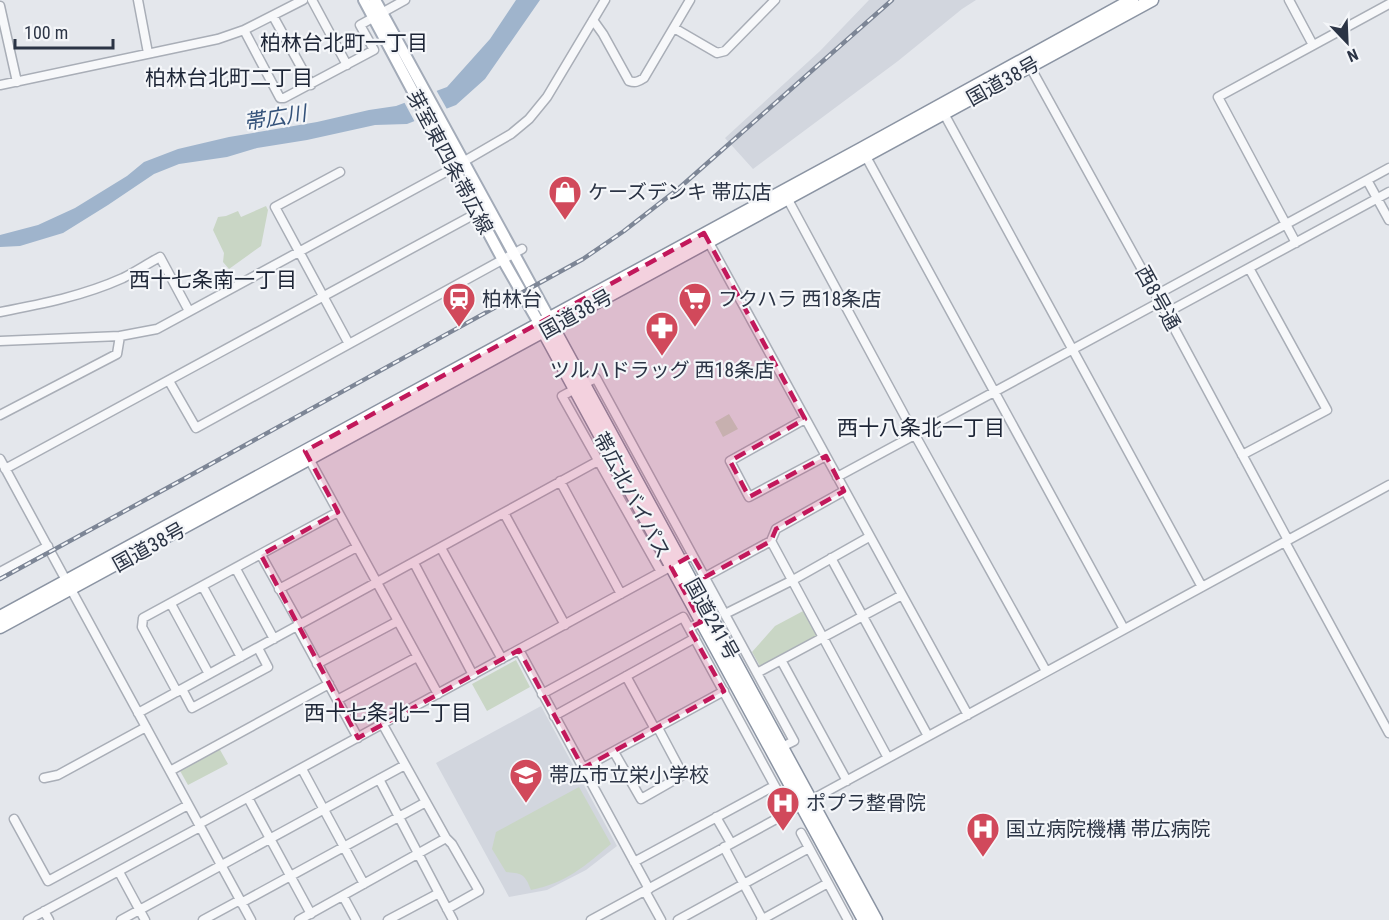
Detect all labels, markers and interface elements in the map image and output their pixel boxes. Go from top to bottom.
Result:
scale bar [15,12,112,50]
north arrow [1317,12,1377,72]
text: 100 m [24,22,68,43]
district label: 柏林台北町一丁目 [260,31,428,55]
text: N [1344,45,1361,66]
street label: 国道38号 [962,51,1044,111]
district label: 柏林台北町二丁目 [145,66,313,90]
street label: 芽室東四条帯広線 [402,86,498,238]
water label: 帯広川 [242,101,310,135]
shop icon: ケーズデンキ 帯広店 [547,174,583,221]
place label: ケーズデンキ 帯広店 [588,180,772,204]
street label: 西8号通 [1131,262,1185,334]
district label: 西十七条南一丁目 [129,268,297,292]
station icon: 柏林台 [441,281,477,328]
supermarket icon: フクハラ 西18条店 [677,281,713,328]
street label: 国道38号 [535,284,617,344]
place label: 柏林台 [482,287,542,311]
place label: フクハラ 西18条店 [718,287,881,311]
pharmacy icon: ツルハドラッグ 西18条店 [644,310,680,357]
place label: ツルハドラッグ 西18条店 [550,358,774,382]
district label: 西十八条北一丁目 [837,416,1005,440]
street label: 帯広北バイパス [589,428,675,562]
street label: 国道38号 [108,517,190,577]
street label: 国道241号 [680,574,744,664]
district label: 西十七条北一丁目 [304,701,472,725]
school or university icon: 帯広市立栄小学校 [508,757,544,804]
place label: 帯広市立栄小学校 [549,763,709,787]
hospital icon: ポプラ整骨院 [765,785,801,832]
place label: ポプラ整骨院 [806,791,926,815]
hospital icon: 国立病院機構 帯広病院 [965,811,1001,858]
place label: 国立病院機構 帯広病院 [1006,817,1211,841]

